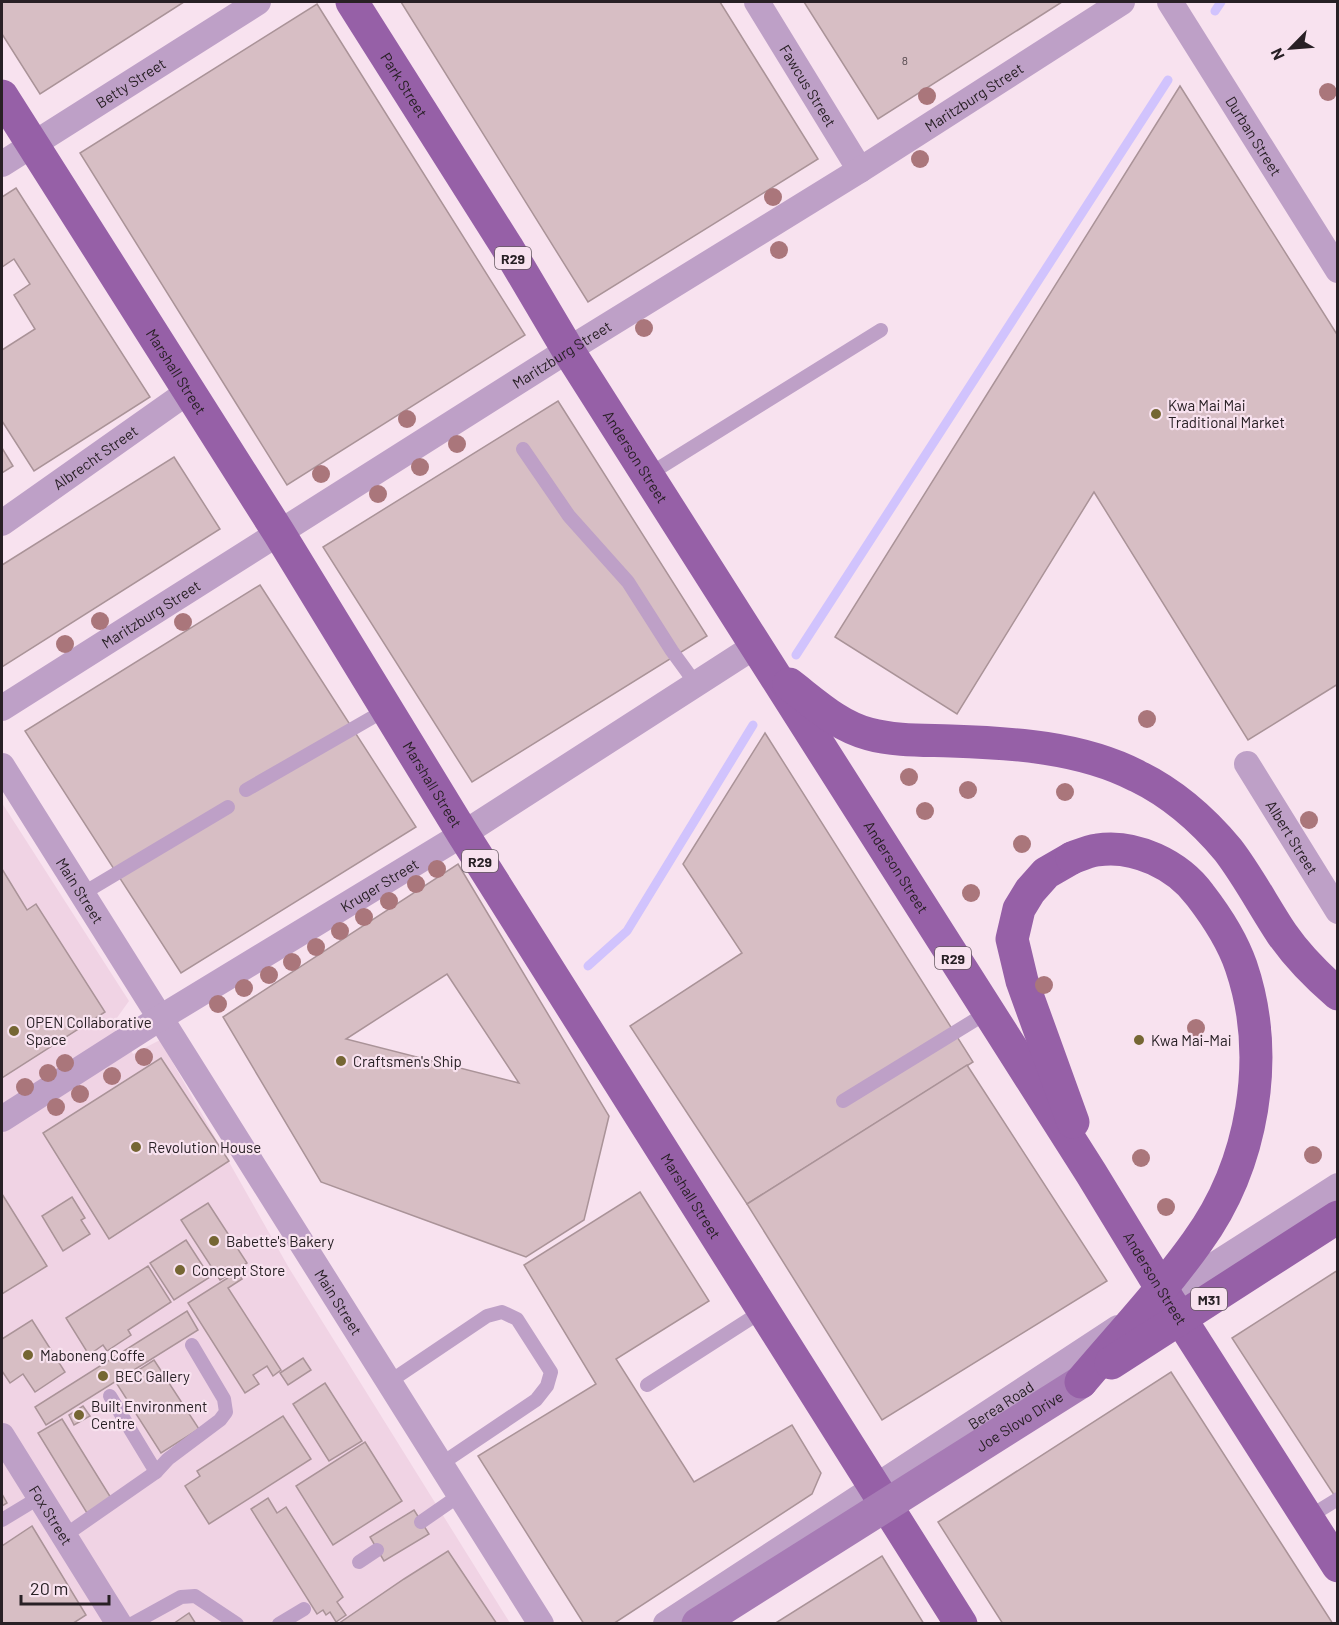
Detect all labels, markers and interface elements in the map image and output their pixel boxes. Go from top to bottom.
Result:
north arrow [1261,18,1321,78]
street label: Fawcus Street [776,41,840,130]
text: N [1266,46,1288,63]
street label: Park Street [377,49,432,121]
house number: 8 [902,53,908,67]
street label: Betty Street [92,54,169,111]
street label: Maritzburg Street [921,59,1026,135]
street label: Durban Street [1222,93,1286,179]
road number: R29 [495,247,531,269]
street label: Maritzburg Street [509,317,614,392]
street label: Marshall Street [143,325,210,417]
place label: Kwa Mai Mai Traditional Market [1168,396,1285,431]
street label: Anderson Street [600,407,672,506]
marker: Kwa Mai Mai Traditional Market [1149,407,1163,421]
street label: Albrecht Street [49,421,141,493]
street label: Maritzburg Street [98,576,203,652]
street label: Marshall Street [399,738,466,831]
street label: Albert Street [1263,797,1322,877]
street label: Anderson Street [860,817,933,916]
road number: R29 [462,850,498,872]
street label: Main Street [53,854,108,927]
street label: Kruger Street [337,854,422,915]
road number: R29 [935,947,971,969]
place label: OPEN Collaborative Space [26,1013,152,1048]
marker: OPEN Collaborative Space [7,1024,21,1038]
place label: Kwa Mai-Mai [1151,1031,1232,1049]
marker: Kwa Mai-Mai [1132,1033,1146,1047]
place label: Craftsmen's Ship [353,1052,462,1070]
marker: Craftsmen's Ship [334,1054,348,1068]
place label: Revolution House [148,1138,261,1156]
marker: Revolution House [129,1140,143,1154]
street label: Marshall Street [657,1150,725,1242]
street label: Anderson Street [1120,1228,1191,1328]
place label: Babette's Bakery [226,1232,334,1250]
marker: Babette's Bakery [207,1234,221,1248]
place label: Concept Store [192,1261,285,1279]
marker: Concept Store [173,1263,187,1277]
street label: Main Street [311,1266,366,1338]
road number: M31 [1191,1288,1227,1310]
place label: Maboneng Coffe [40,1346,145,1364]
marker: Maboneng Coffe [21,1348,35,1362]
place label: BEC Gallery [115,1367,190,1385]
marker: BEC Gallery [96,1369,110,1383]
street label: Berea Road [964,1377,1037,1433]
street label: Joe Slovo Drive [972,1387,1066,1455]
place label: Built Environment Centre [91,1397,207,1432]
marker: Built Environment Centre [72,1408,86,1422]
street label: Fox Street [26,1482,77,1548]
scale bar [21,1568,110,1606]
text: 20 m [30,1577,68,1599]

